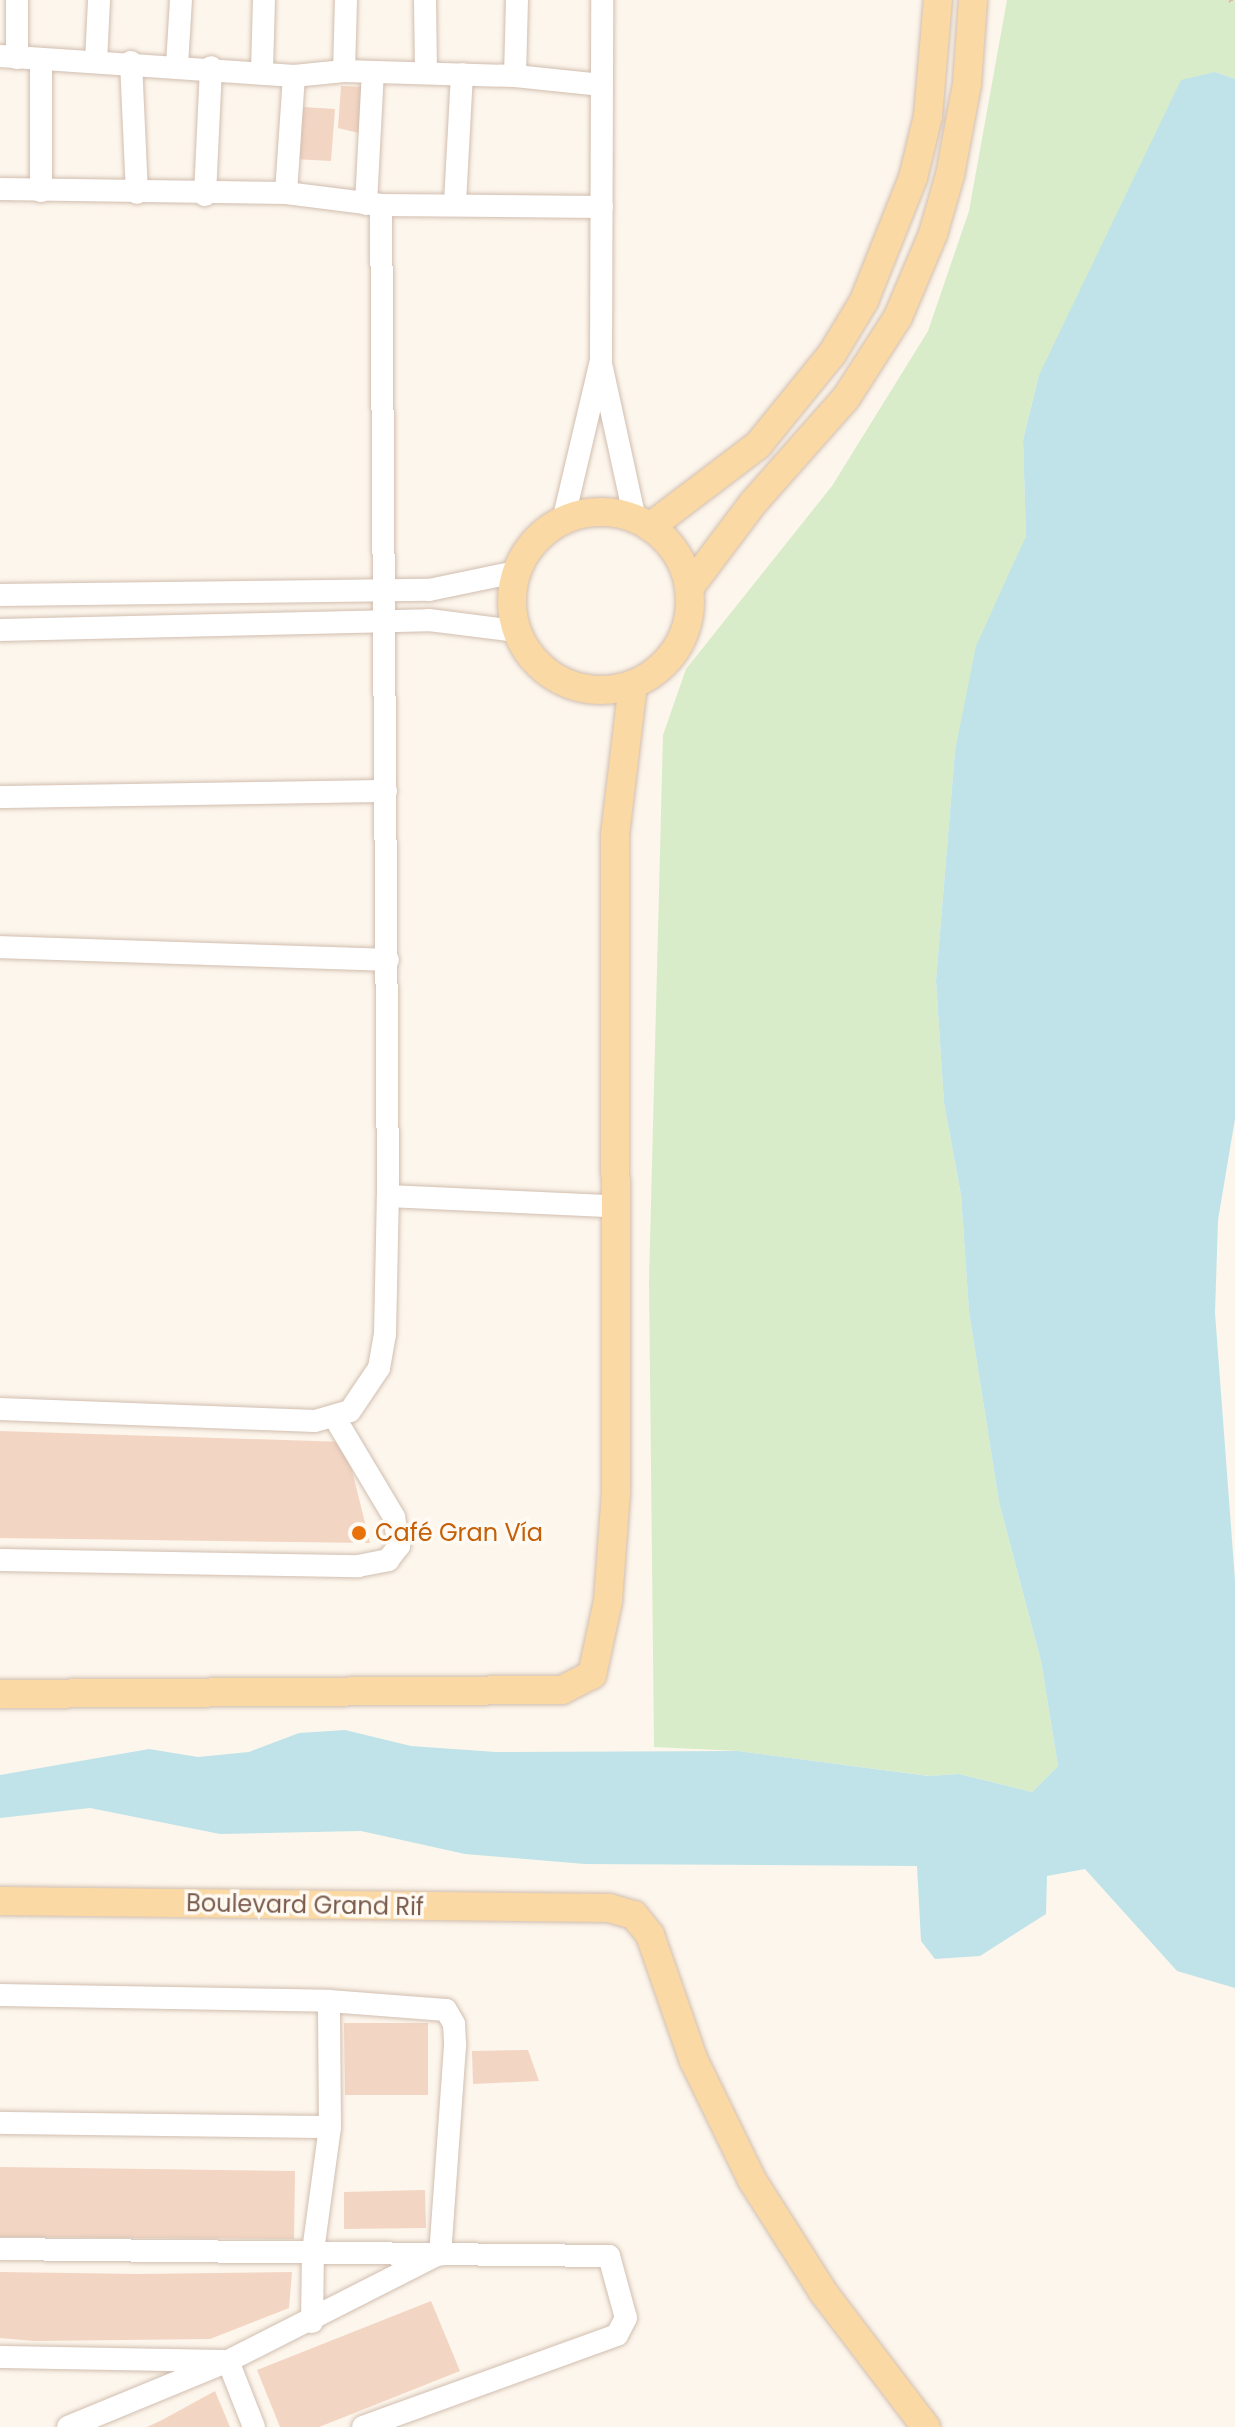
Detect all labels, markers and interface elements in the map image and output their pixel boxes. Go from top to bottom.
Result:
place label: Café Gran Vía [375,1519,543,1547]
marker: Café Gran Vía [350,1524,368,1542]
street label: Boulevard Grand Rif [186,1889,424,1921]

